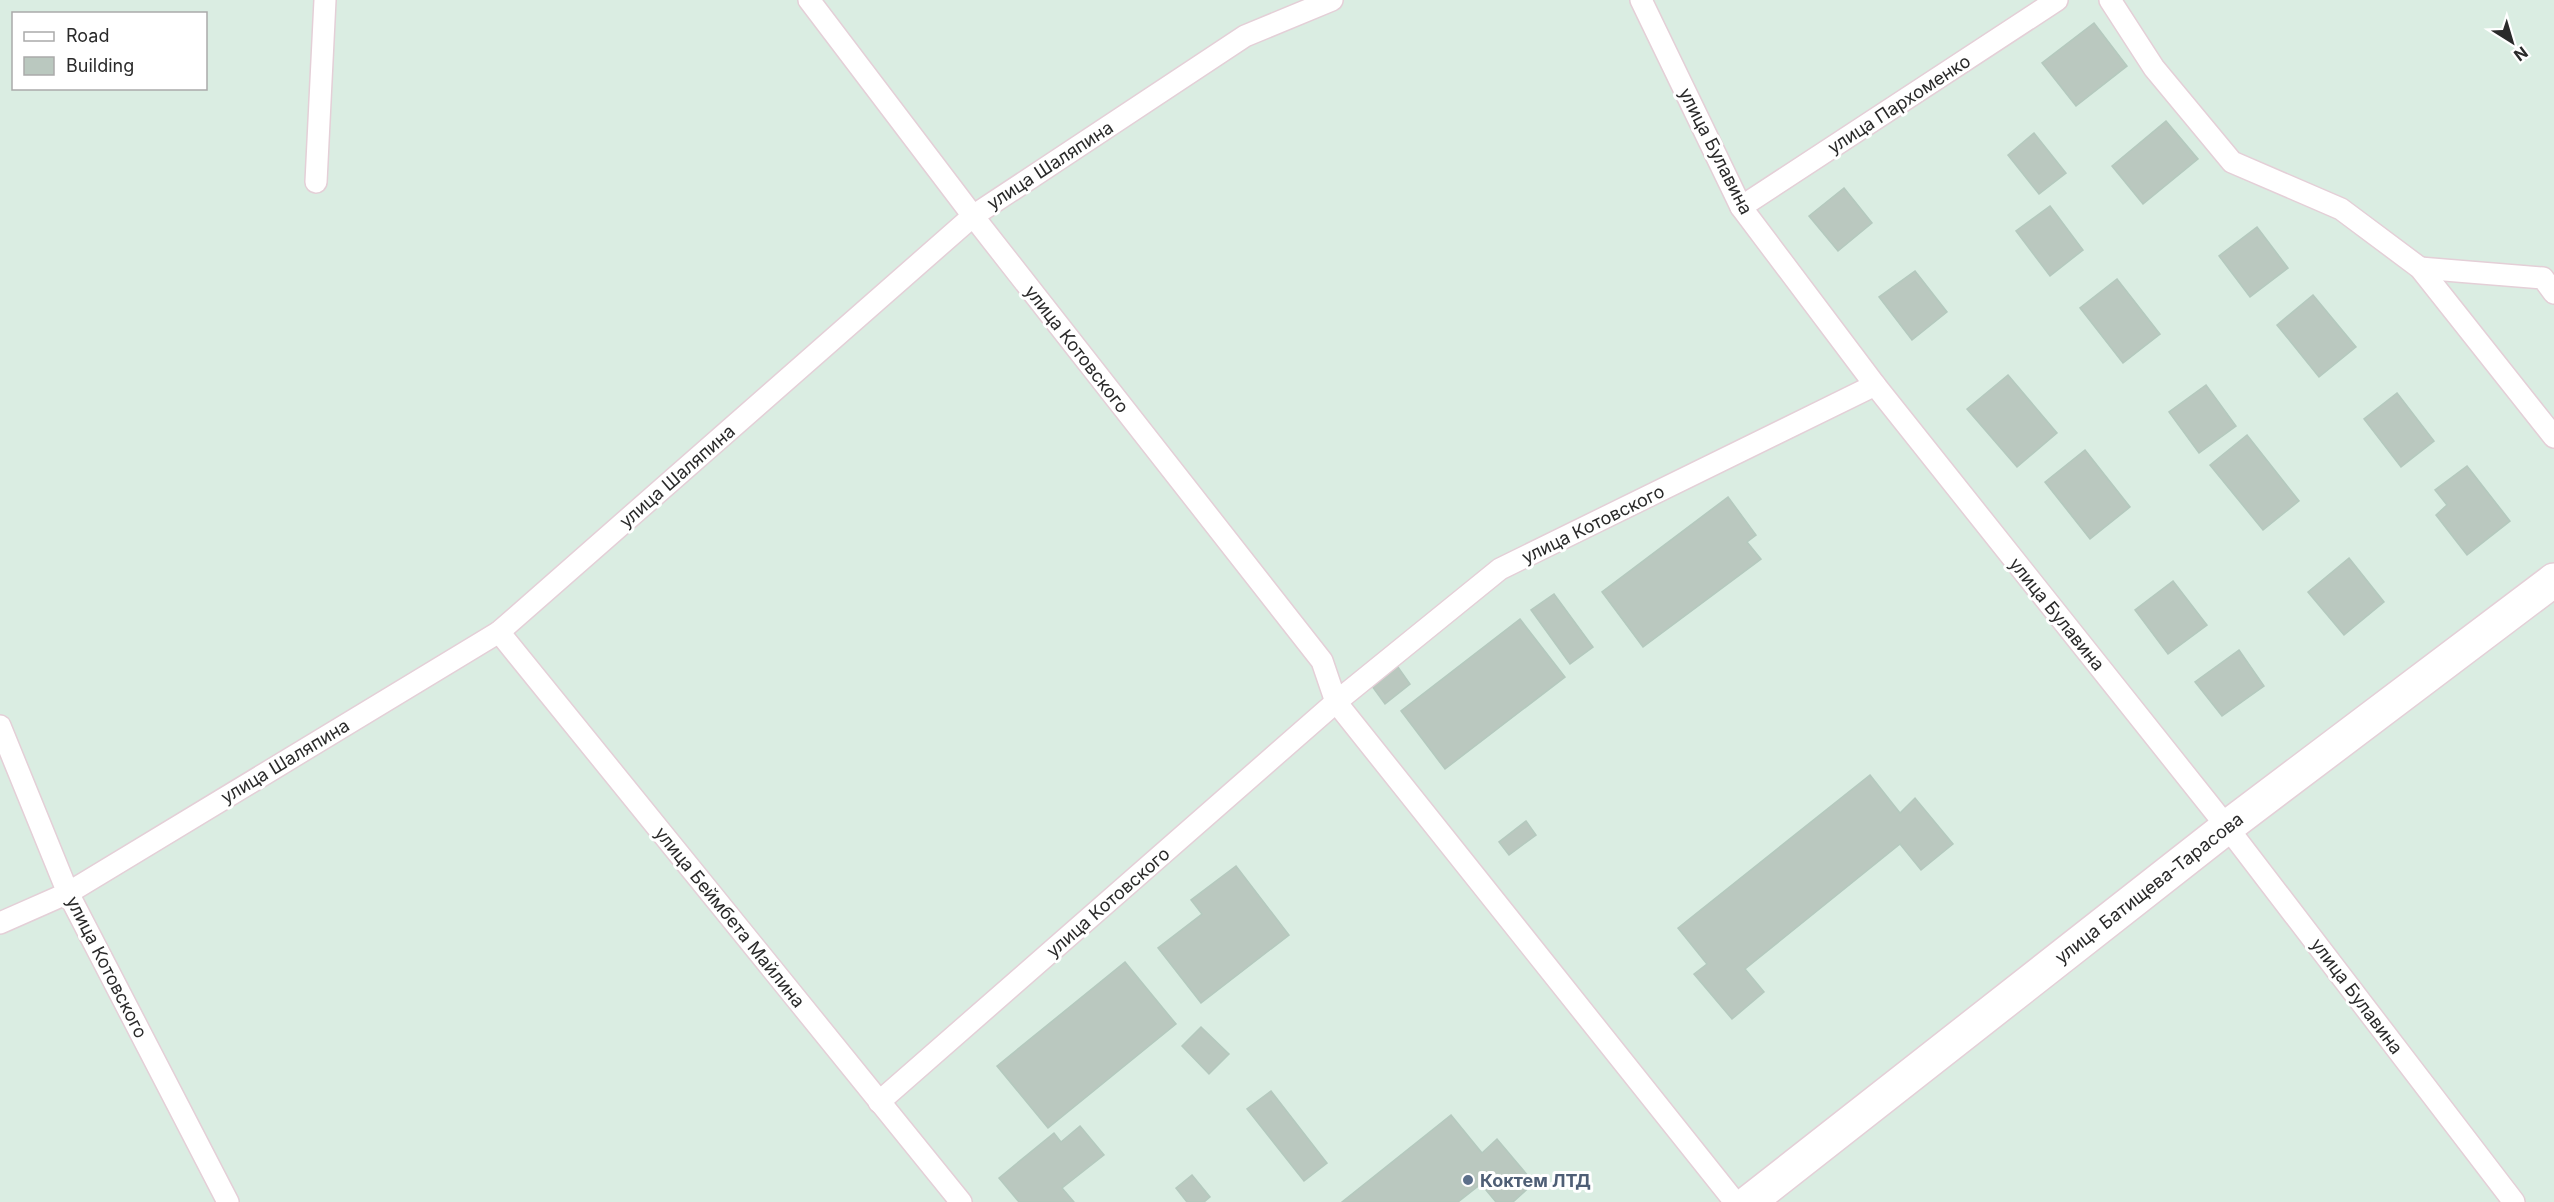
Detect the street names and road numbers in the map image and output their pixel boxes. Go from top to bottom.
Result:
street label: улица Пархоменко [1824,50,1974,158]
street label: улица Булавина [1675,84,1757,218]
street label: улица Шаляпина [983,116,1117,214]
street label: улица Котовского [1021,281,1133,417]
street label: улица Шаляпина [615,420,739,532]
street label: улица Котовского [1518,480,1668,568]
street label: улица Булавина [2005,553,2109,675]
street label: улица Шаляпина [217,714,353,808]
street label: улица Батищева-Тарасова [2051,808,2247,968]
street label: улица Беймбета Майлина [651,822,809,1012]
street label: улица Котовского [1042,843,1174,961]
street label: улица Котовского [62,893,152,1041]
street label: улица Булавина [2307,934,2407,1058]

